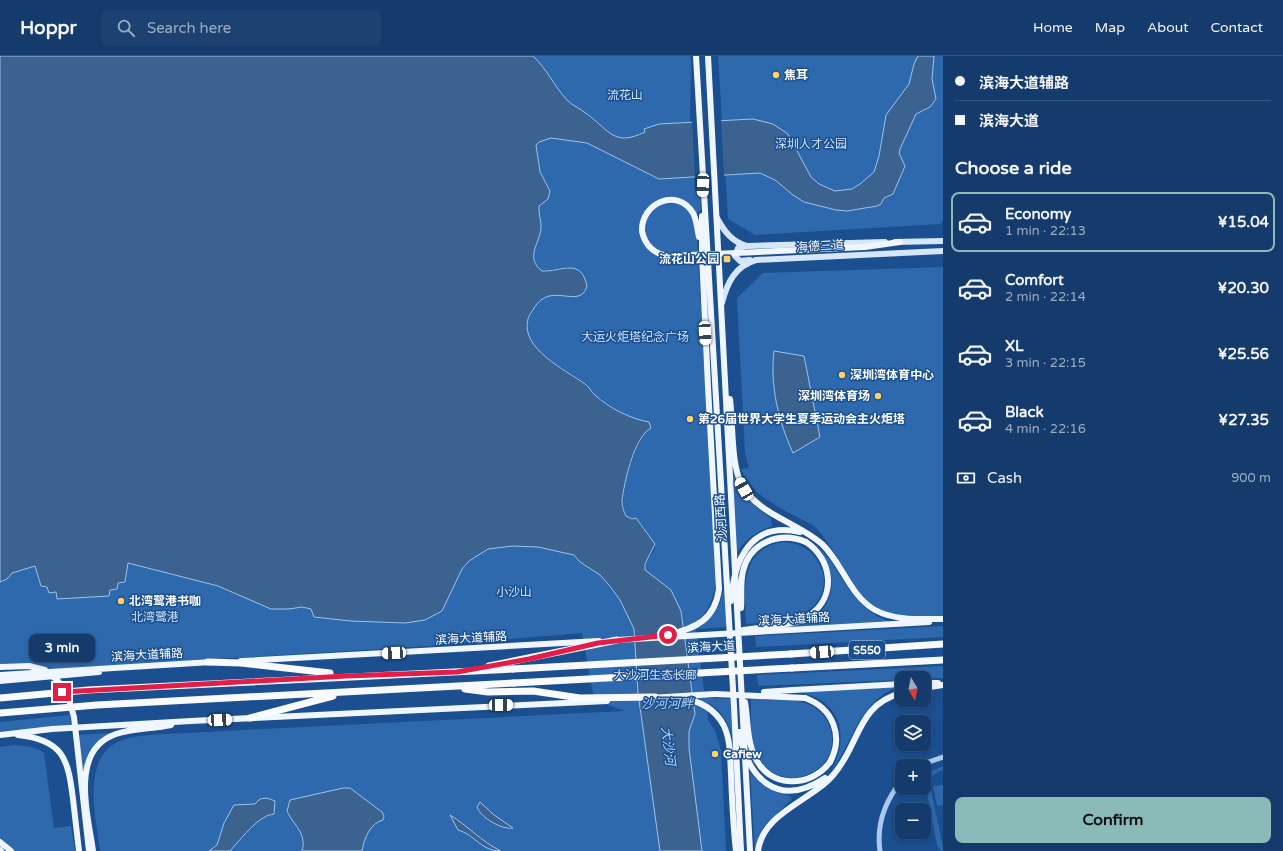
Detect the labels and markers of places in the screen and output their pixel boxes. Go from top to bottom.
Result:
place label: 焦耳 [784,68,808,82]
marker: 焦耳 [771,70,781,80]
place label: 流花山公园 [659,252,719,266]
marker: 流花山公园 [722,254,732,264]
place label: 深圳湾体育中心 [850,368,934,382]
marker: 深圳湾体育中心 [837,370,847,380]
place label: 深圳湾体育场 [798,389,870,403]
marker: 深圳湾体育场 [873,391,883,401]
place label: 第26届世界大学生夏季运动会主火炬塔 [698,412,905,426]
marker: 第26届世界大学生夏季运动会主火炬塔 [685,414,695,424]
place label: 北湾鹭港书咖 [129,594,201,608]
marker: 北湾鹭港书咖 [116,596,126,606]
place label: Cafiew [723,747,762,761]
marker: Cafiew [710,749,720,759]

